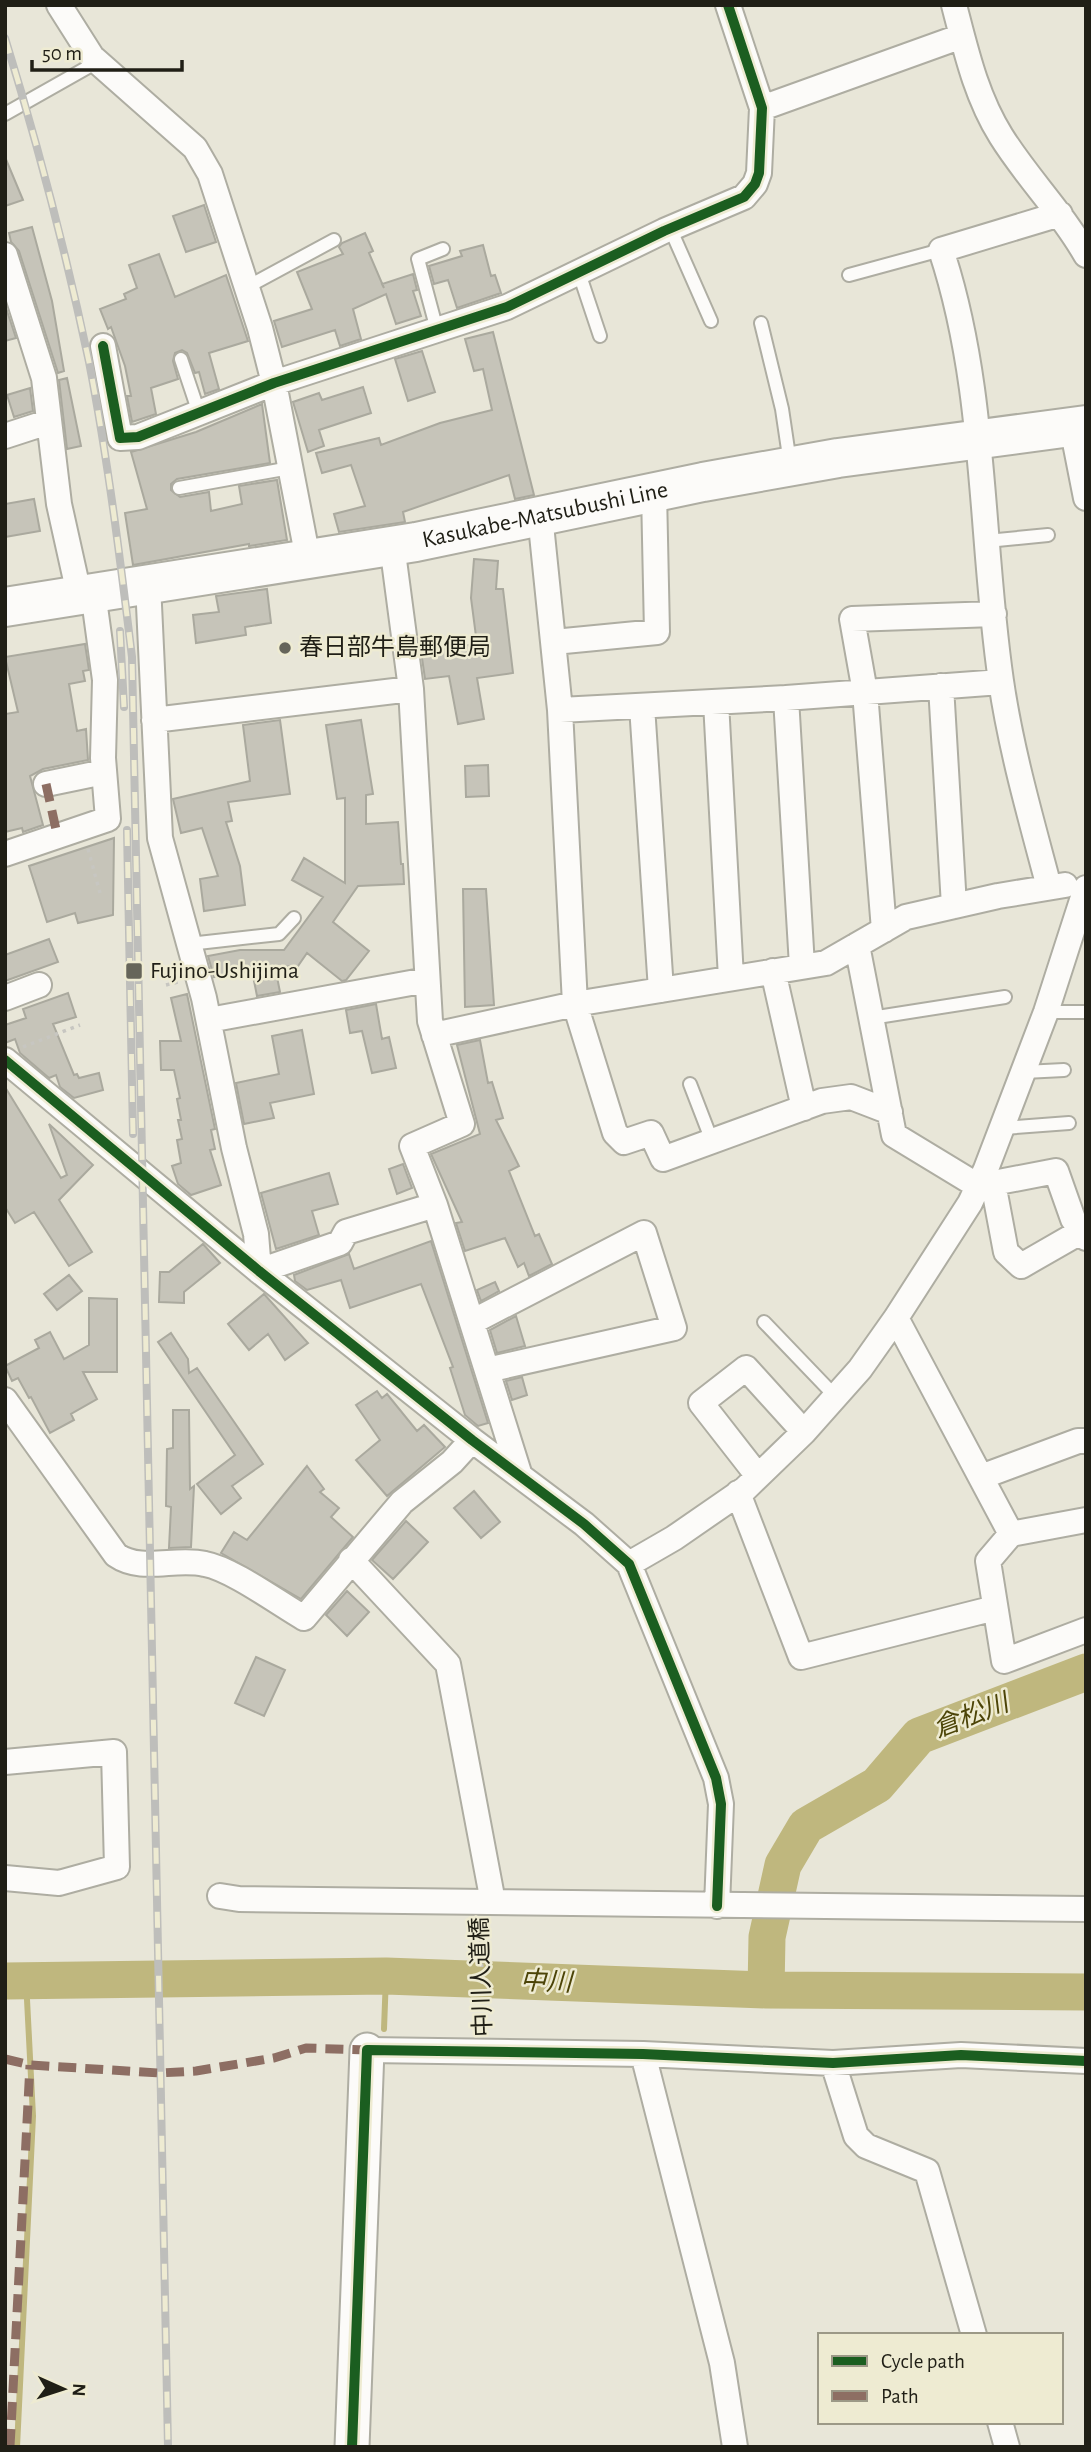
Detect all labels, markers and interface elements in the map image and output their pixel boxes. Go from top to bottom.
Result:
scale bar [32,28,182,72]
text: 50 m [42,43,82,64]
street label: Kasukabe-Matsubushi Line [420,478,670,552]
place label: 春日部牛島郵便局 [299,634,491,660]
marker: 春日部牛島郵便局 [277,640,293,656]
place label: Fujino-Ushijima [150,959,299,983]
marker: Fujino-Ushijima [124,961,144,981]
water label: 倉松川 [930,1688,1015,1742]
street label: 中川人道橋 [466,1917,496,2037]
water label: 中川 [520,1967,575,1996]
legend [818,2333,1063,2424]
text: Cycle path [881,2351,965,2372]
north arrow [28,2354,98,2424]
text: N [69,2383,88,2397]
text: Path [881,2386,919,2407]

